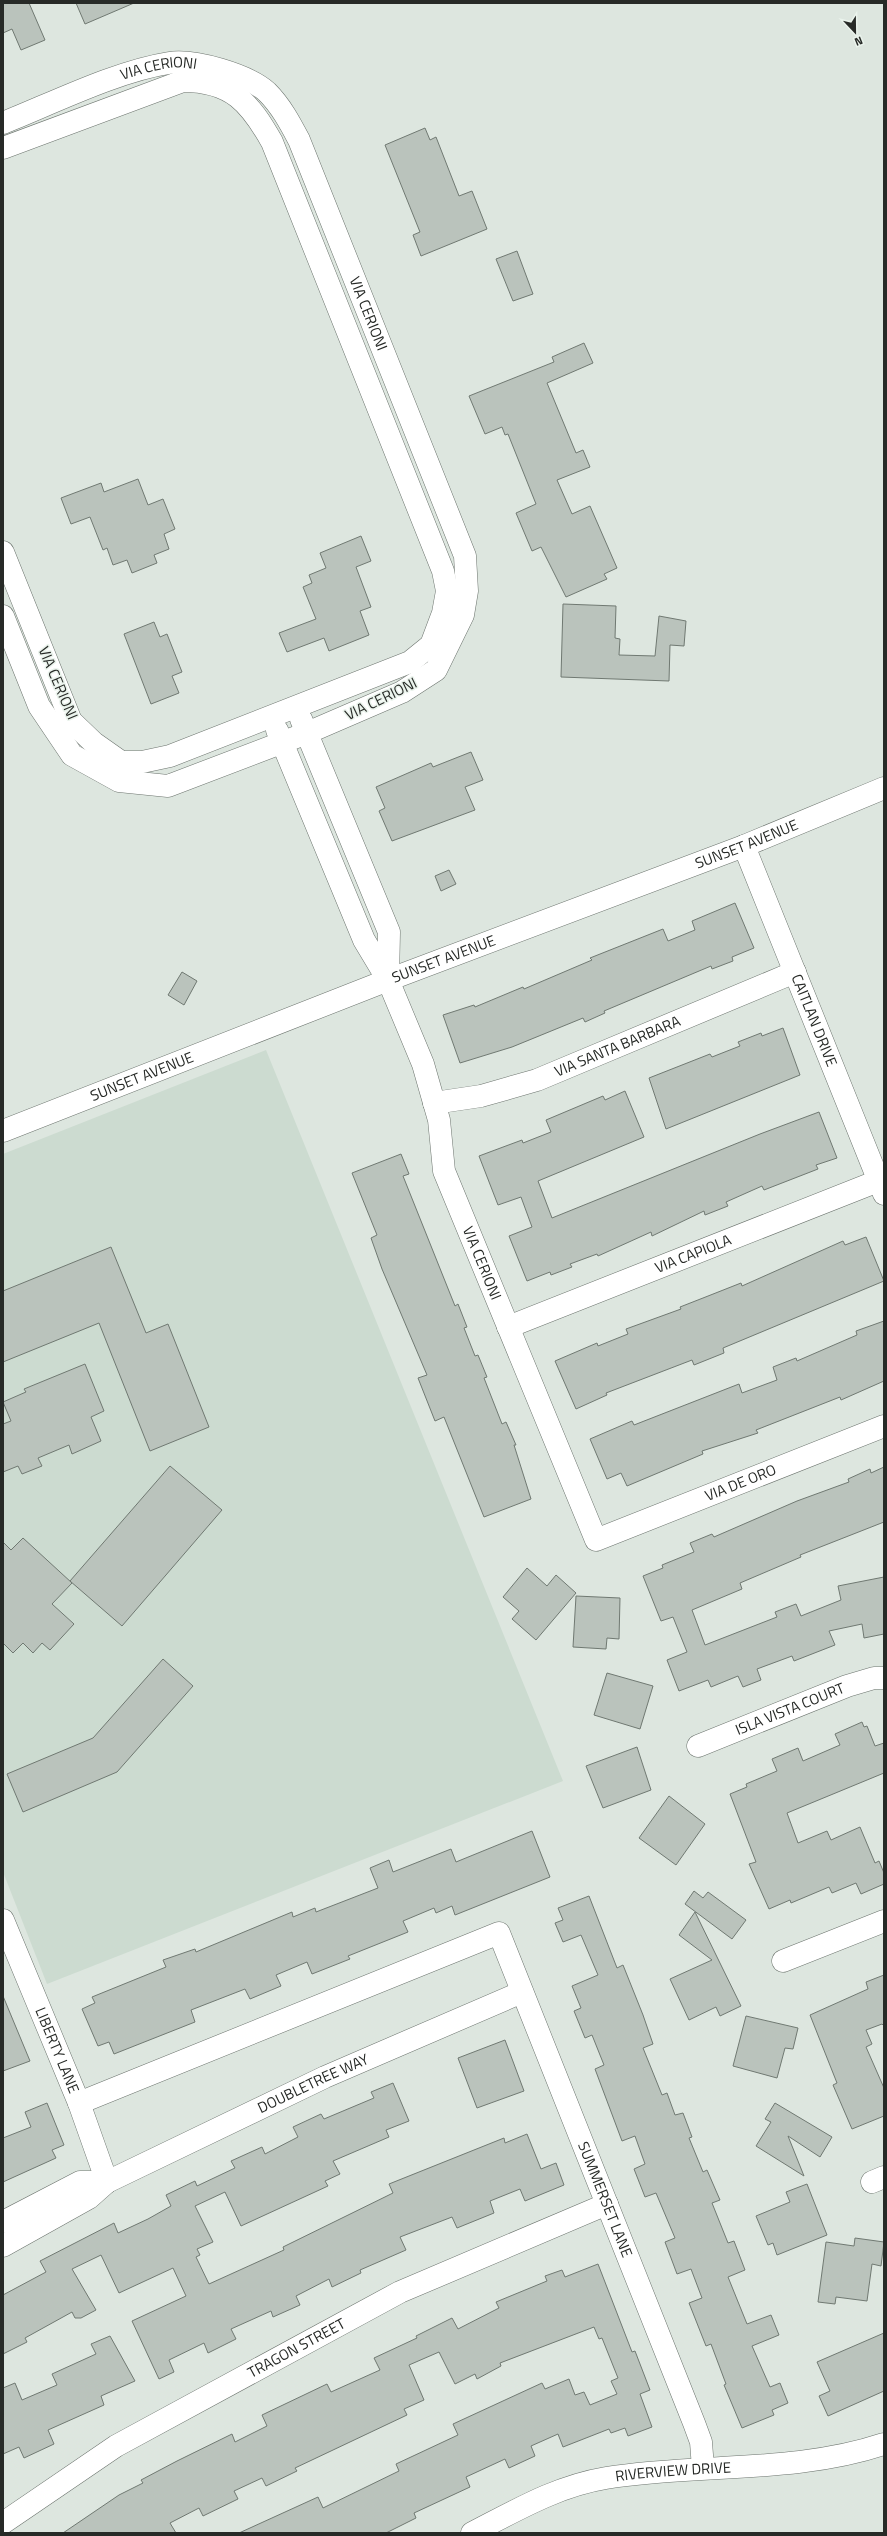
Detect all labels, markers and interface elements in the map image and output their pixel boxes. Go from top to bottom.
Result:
north arrow [835,12,875,52]
text: N [852,32,865,50]
street label: VIA CERIONI [117,50,199,86]
street label: VIA CERIONI [344,273,394,354]
street label: VIA CERIONI [33,643,84,723]
street label: VIA CERIONI [341,671,421,726]
street label: SUNSET AVENUE [692,813,802,874]
street label: SUNSET AVENUE [388,929,499,989]
street label: CAITLAN DRIVE [786,970,844,1070]
street label: VIA SANTA BARBARA [551,1009,684,1082]
street label: SUNSET AVENUE [86,1045,197,1107]
street label: VIA CERIONI [457,1222,508,1303]
street label: VIA CAPIOLA [651,1228,735,1279]
street label: VIA DE ORO [701,1458,780,1507]
street label: ISLA VISTA COURT [732,1676,848,1741]
street label: LIBERTY LANE [29,2003,86,2097]
street label: DOUBLETREE WAY [253,2048,372,2119]
street label: SUMMERSET LANE [572,2138,639,2261]
street label: TRAGON STREET [243,2312,349,2384]
street label: RIVERVIEW DRIVE [614,2455,732,2487]

